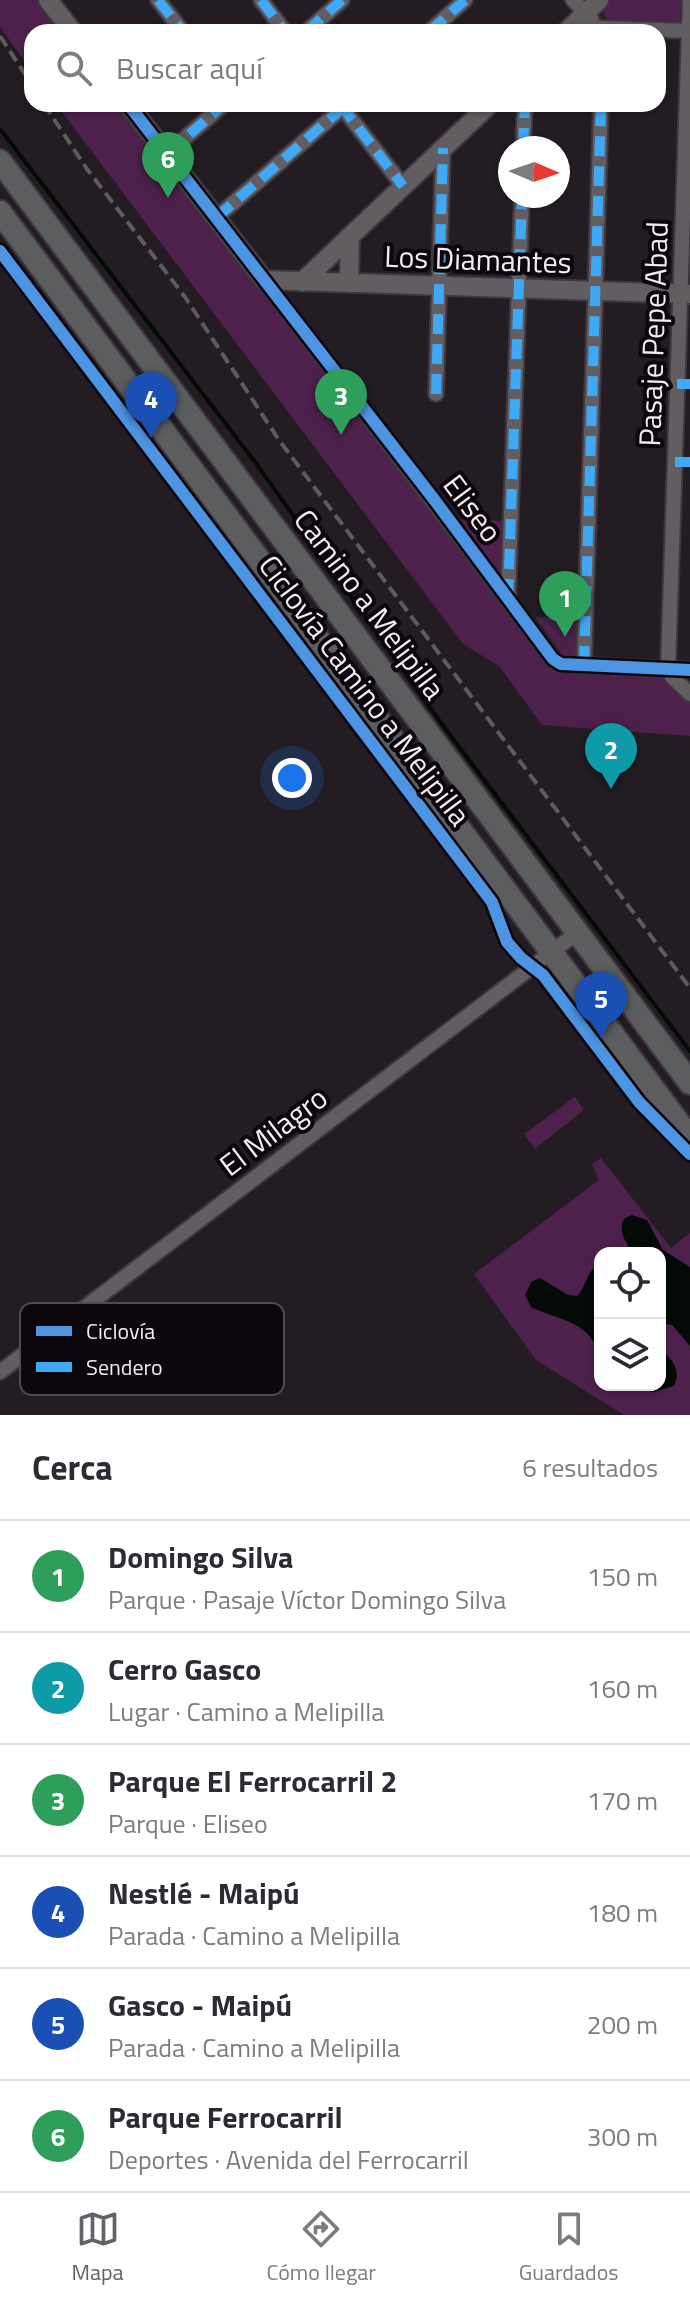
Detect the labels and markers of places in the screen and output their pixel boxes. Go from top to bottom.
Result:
pin: 6 [142,132,194,198]
pin: 3 [315,369,367,435]
pin: 4 [125,372,177,438]
pin: 1 [539,571,591,637]
pin: 2 [585,723,637,789]
pin: 5 [575,972,627,1038]

